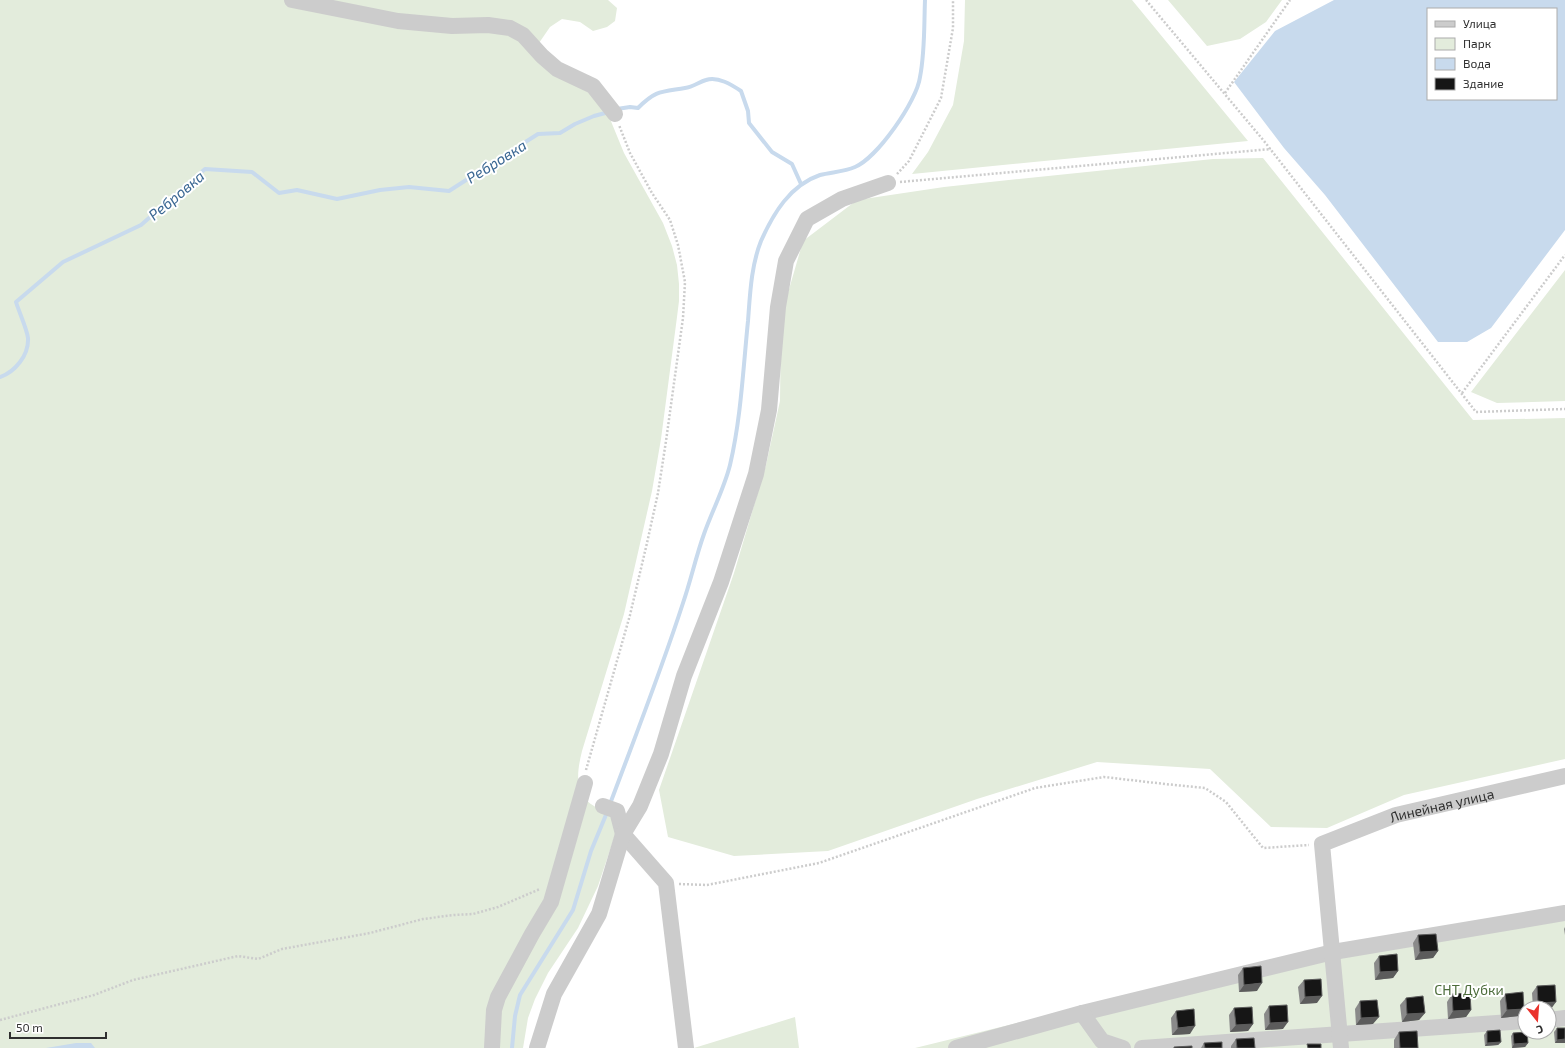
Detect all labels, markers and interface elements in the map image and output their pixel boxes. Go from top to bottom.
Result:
legend [1427,8,1557,100]
text: Улица [1463,16,1496,30]
text: Парк [1463,36,1492,50]
text: Вода [1463,56,1491,70]
text: Здание [1463,76,1504,90]
water label: Ребровка [463,136,529,186]
water label: Ребровка [144,166,208,224]
street label: Линейная улица [1386,784,1496,825]
park label: СНТ Дубки [1434,981,1504,998]
north arrow [1517,1000,1557,1040]
scale bar [10,1014,106,1040]
text: 50 m [16,1020,43,1034]
text: С [1535,1023,1545,1037]

